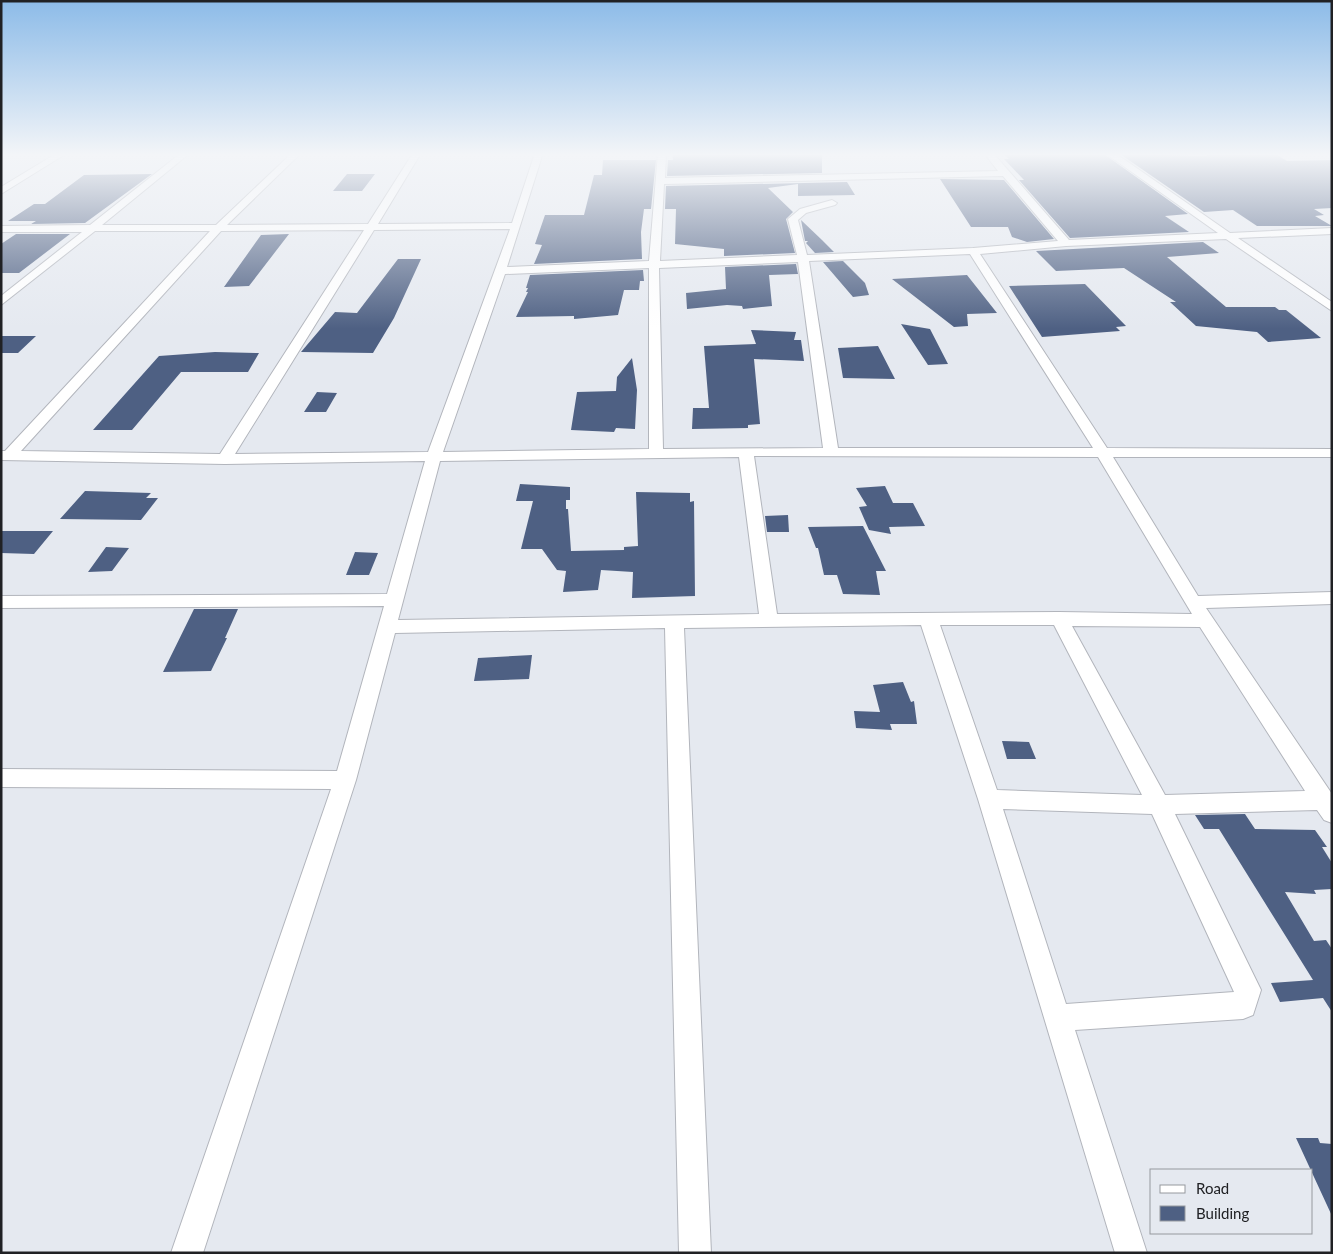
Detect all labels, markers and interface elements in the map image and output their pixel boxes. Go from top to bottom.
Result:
legend [1150,1169,1313,1234]
text: Road [1196,1179,1229,1197]
text: Building [1196,1204,1249,1222]

